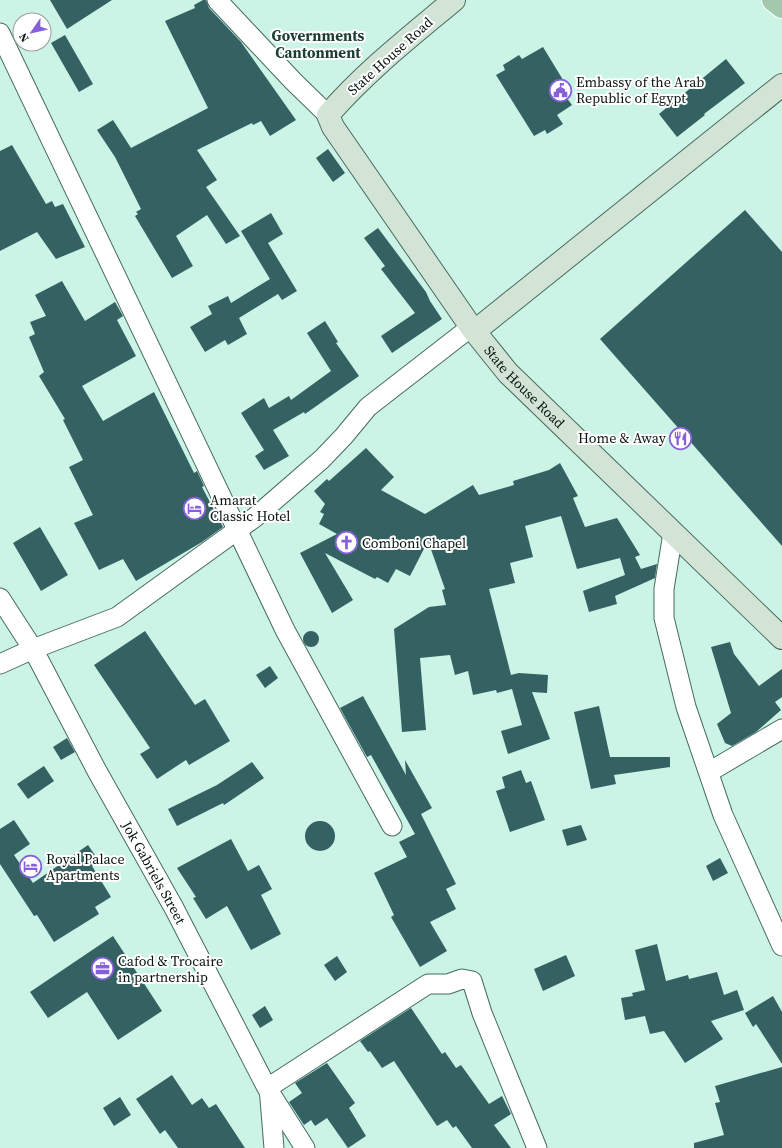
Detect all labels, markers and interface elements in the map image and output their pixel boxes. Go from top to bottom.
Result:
north arrow [12,12,52,52]
street label: State House Road [343,12,437,100]
district label: Governments Cantonment [272,25,365,63]
text: N [16,30,33,45]
place label: Embassy of the Arab Republic of Egypt [576,72,704,108]
public building icon: Embassy of the Arab Republic of Egypt [547,77,573,103]
street label: State House Road [480,341,569,433]
restaurant icon: Home & Away [668,425,694,451]
place label: Home & Away [578,428,667,448]
place label: Amarat Classic Hotel [210,490,290,526]
hotel icon: Amarat Classic Hotel [182,495,208,521]
church icon: Comboni Chapel [333,530,359,556]
place label: Comboni Chapel [362,533,466,553]
street label: Jok Gabriels Street [117,817,191,928]
place label: Royal Palace Apartments [46,849,125,885]
hotel icon: Royal Palace Apartments [17,854,43,880]
place label: Cafod & Trocaire in partnership [118,951,223,987]
office icon: Cafod & Trocaire in partnership [90,956,116,982]

